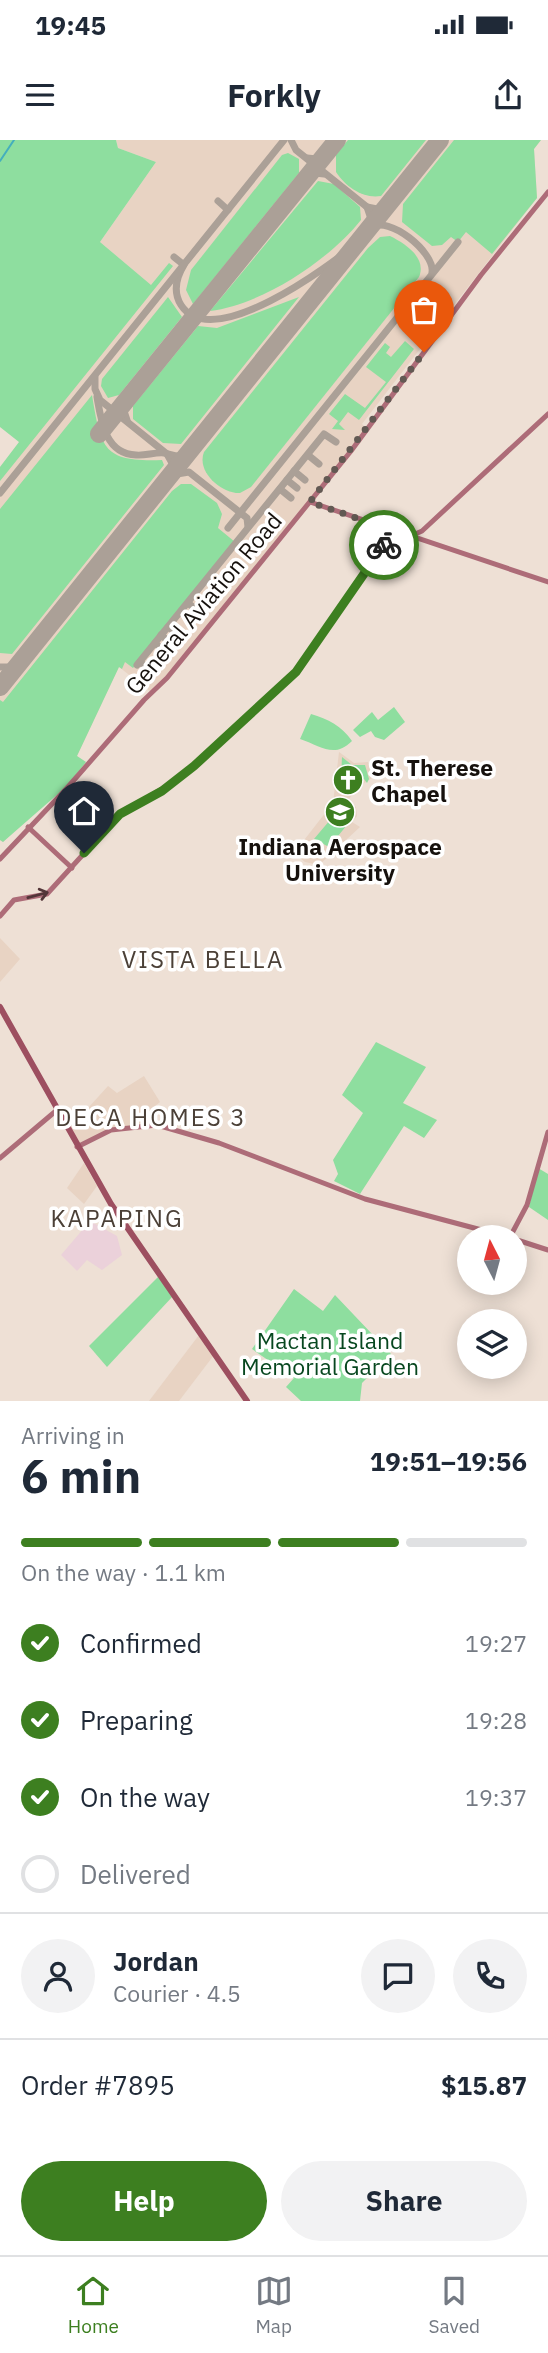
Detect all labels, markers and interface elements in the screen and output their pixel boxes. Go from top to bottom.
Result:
text: 19:45 [35,8,106,42]
text: Forkly [227,74,321,116]
icon: menu [21,76,59,114]
icon: share [489,76,527,114]
pin [394,280,454,352]
icon: bag [405,291,443,329]
street label: General Aviation Road [118,506,288,700]
courier [349,510,419,580]
icon: bike [365,526,403,564]
place label: St. Therese Chapel [371,752,493,808]
church icon: St. Therese Chapel [331,763,365,797]
pin [54,781,114,853]
icon: home [65,792,103,830]
school or university icon: Indiana Aerospace University [323,795,357,829]
place label: Indiana Aerospace University [238,831,442,887]
one-way arrow [26,888,48,901]
district label: VISTA BELLA [122,943,284,975]
district label: DECA HOMES 3 [55,1101,247,1133]
district label: KAPAPING [50,1202,184,1234]
north arrow [457,1225,527,1295]
map controls [457,1225,527,1379]
button: layers [457,1309,527,1379]
park label: Mactan Island Memorial Garden [241,1325,419,1381]
text: Arriving in [21,1420,125,1450]
text: 19:51–19:56 [370,1444,527,1478]
text: 6 min [21,1446,141,1506]
text: On the way · 1.1 km [21,1557,226,1587]
icon: check [21,1624,59,1662]
text: Confirmed [80,1626,202,1660]
text: 19:27 [465,1628,527,1658]
icon: check [21,1701,59,1739]
text: Preparing [80,1703,193,1737]
text: 19:28 [465,1705,527,1735]
icon: check [21,1778,59,1816]
text: On the way [80,1780,210,1814]
text: 19:37 [465,1782,527,1812]
text: Delivered [80,1857,191,1891]
button: person [21,1939,95,2013]
button: chat [361,1939,435,2013]
button: phone [453,1939,527,2013]
text: Jordan [113,1944,199,1978]
text: Courier · 4.5 [113,1978,241,2008]
text: Order #7895 [21,2068,175,2102]
text: $15.87 [441,2068,527,2102]
button: Help [21,2161,267,2241]
button: Share [281,2161,527,2241]
tab: Home [68,2272,119,2338]
tab: Map [255,2272,293,2338]
tab: Saved [428,2272,480,2338]

